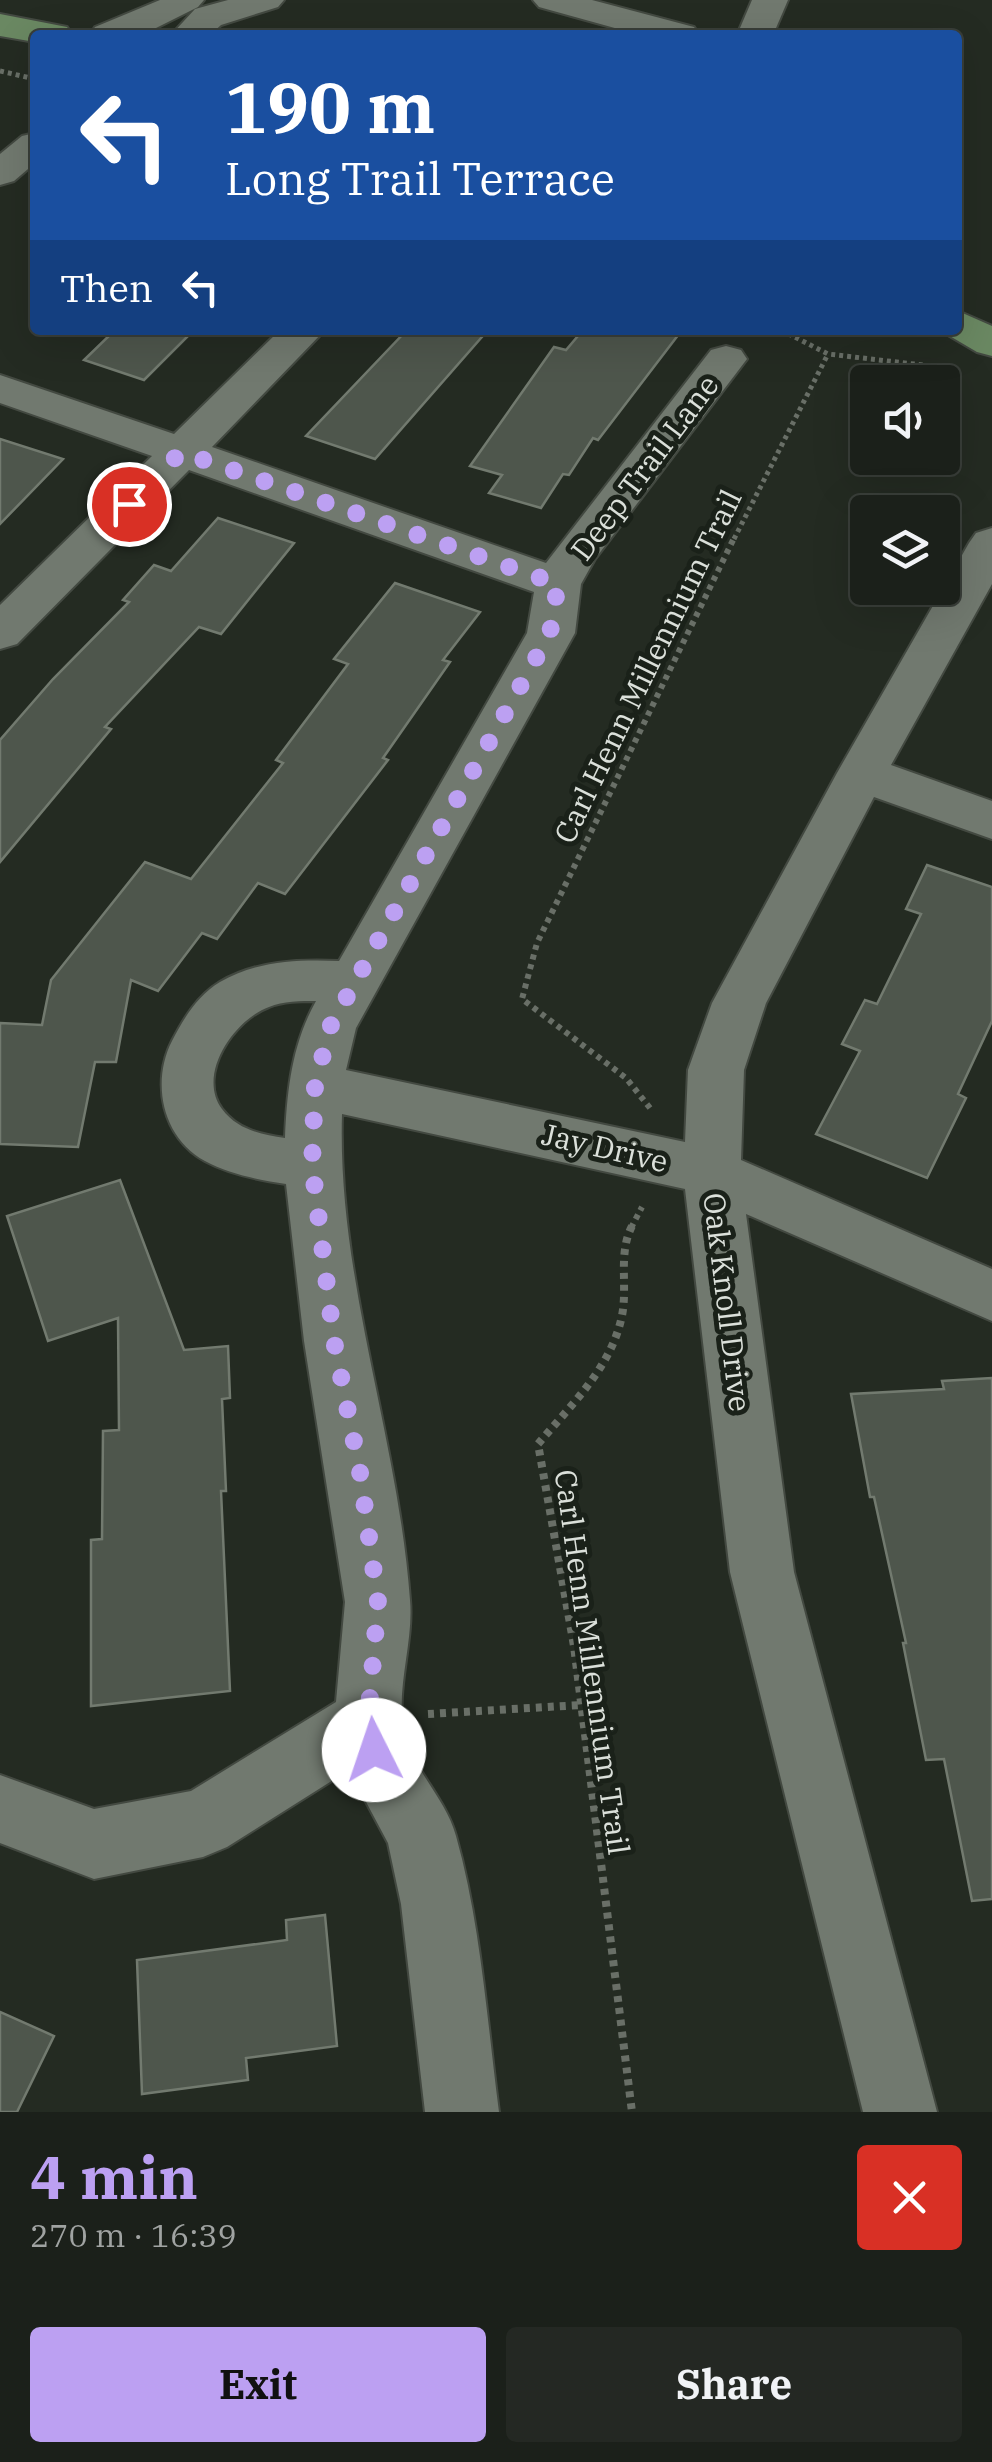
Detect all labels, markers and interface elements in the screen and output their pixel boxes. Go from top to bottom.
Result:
text: 190 m [225,61,435,152]
icon: left [60,70,190,200]
text: Long Trail Terrace [225,149,615,207]
icon: left [173,260,228,315]
text: Then [60,263,153,312]
map controls [850,365,960,605]
button: sound [850,365,960,475]
street label: Deep Trail Lane [562,366,726,568]
pin [87,462,172,547]
icon: arrive [102,477,157,532]
street label: Carl Henn Millennium Trail [544,483,750,849]
button: layers [850,495,960,605]
street label: Jay Drive [538,1114,672,1180]
street label: Oak Knoll Drive [695,1190,761,1414]
street label: Carl Henn Millennium Trail [547,1467,639,1857]
position arrow [322,1698,426,1802]
text: 4 min [30,2137,198,2216]
button: close [857,2145,962,2250]
text: 270 m · 16:39 [30,2214,237,2256]
button: Exit [30,2327,486,2442]
button: Share [506,2327,962,2442]

